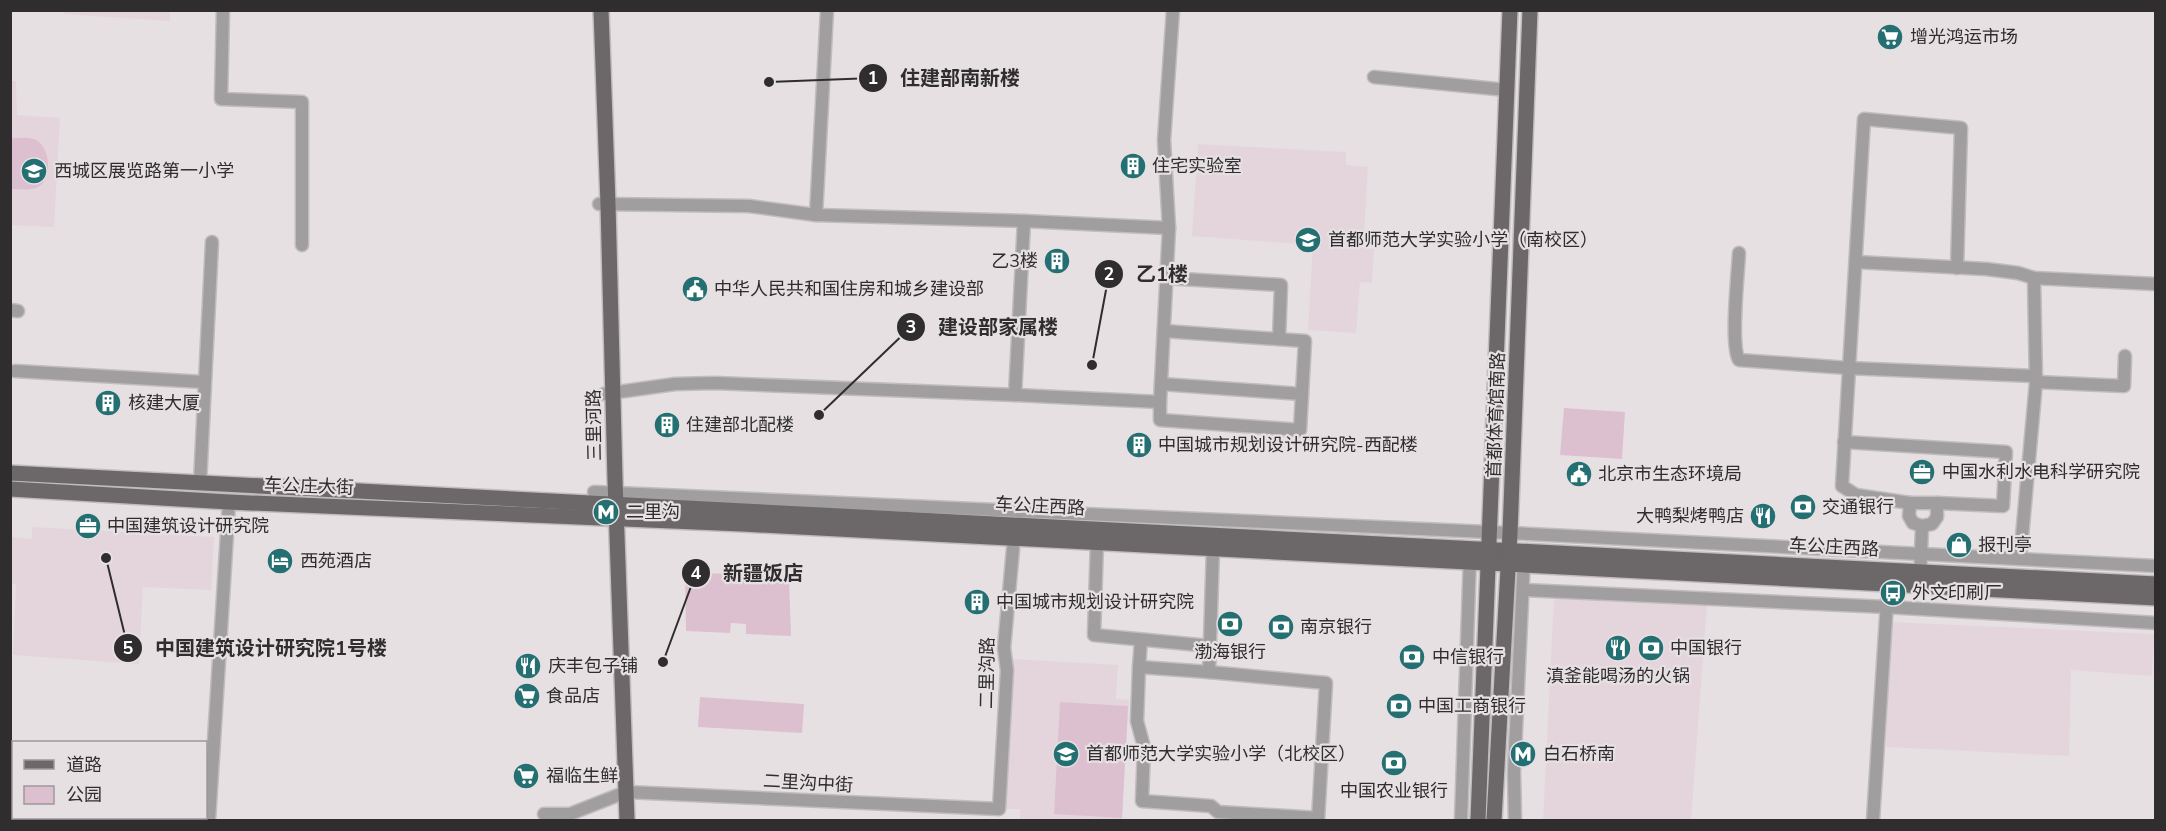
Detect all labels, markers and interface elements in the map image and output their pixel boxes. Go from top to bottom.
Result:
supermarket icon: 增光鸿运市场 [1875,22,1905,52]
place label: 增光鸿运市场 [1910,25,2018,49]
callout: 住建部南新楼 [858,59,1032,97]
text: 住建部南新楼 [900,65,1020,92]
text: 1 [868,66,878,90]
building icon: 住宅实验室 [1118,151,1148,181]
place label: 住宅实验室 [1152,154,1242,178]
school or university icon: 西城区展览路第一小学 [19,156,49,186]
place label: 西城区展览路第一小学 [54,159,234,183]
school or university icon: 首都师范大学实验小学（南校区） [1293,225,1323,255]
place label: 首都师范大学实验小学（南校区） [1328,228,1598,252]
building icon: 乙3楼 [1042,246,1072,276]
place label: 乙3楼 [991,249,1038,273]
callout: 乙1楼 [1094,255,1200,293]
text: 乙1楼 [1136,261,1188,288]
text: 2 [1104,262,1114,286]
public building icon: 中华人民共和国住房和城乡建设部 [680,274,710,304]
place label: 中华人民共和国住房和城乡建设部 [714,277,984,301]
callout: 建设部家属楼 [896,308,1070,346]
text: 建设部家属楼 [938,314,1058,341]
text: 3 [906,315,916,339]
street label: 首都体育馆南路 [1482,352,1510,478]
building icon: 核建大厦 [93,388,123,418]
street label: 三里河路 [581,389,607,461]
place label: 核建大厦 [128,391,200,415]
building icon: 住建部北配楼 [652,410,682,440]
place label: 住建部北配楼 [686,413,794,437]
building icon: 中国城市规划设计研究院-西配楼 [1124,430,1154,460]
place label: 中国城市规划设计研究院-西配楼 [1158,433,1418,457]
office icon: 中国水利水电科学研究院 [1907,457,1937,487]
public building icon: 北京市生态环境局 [1564,459,1594,489]
place label: 中国水利水电科学研究院 [1942,460,2140,484]
place label: 北京市生态环境局 [1598,462,1742,486]
street label: 车公庄大街 [264,472,354,500]
street label: 车公庄西路 [994,492,1086,520]
bank icon: 交通银行 [1788,492,1818,522]
place label: 交通银行 [1822,495,1894,519]
metro station icon: 二里沟 [591,497,621,527]
place label: 二里沟 [626,500,680,524]
restaurant icon: 大鸭梨烤鸭店 [1748,501,1778,531]
place label: 大鸭梨烤鸭店 [1636,504,1744,528]
office icon: 中国建筑设计研究院 [73,511,103,541]
place label: 中国建筑设计研究院 [107,514,269,538]
shop icon: 报刊亭 [1944,530,1974,560]
street label: 车公庄西路 [1788,533,1880,561]
place label: 报刊亭 [1978,533,2032,557]
hotel icon: 西苑酒店 [265,546,295,576]
place label: 西苑酒店 [300,549,372,573]
callout: 新疆饭店 [681,554,815,592]
text: 新疆饭店 [723,560,803,587]
text: 4 [691,561,702,585]
bus stop icon: 外文印刷厂 [1878,578,1908,608]
place label: 外文印刷厂 [1912,581,2002,605]
building icon: 中国城市规划设计研究院 [962,587,992,617]
place label: 中国城市规划设计研究院 [996,590,1194,614]
bank icon: 渤海银行 [1215,609,1245,639]
bank icon: 南京银行 [1266,612,1296,642]
place label: 南京银行 [1300,615,1372,639]
callout: 中国建筑设计研究院1号楼 [113,629,399,667]
restaurant icon: 滇釜能喝汤的火锅 [1603,633,1633,663]
bank icon: 中国银行 [1636,633,1666,663]
text: 中国建筑设计研究院1号楼 [155,635,387,662]
text: 5 [123,636,134,660]
place label: 中国银行 [1670,636,1742,660]
street label: 二里沟路 [974,637,1000,709]
place label: 渤海银行 [1194,640,1266,664]
bank icon: 中信银行 [1397,642,1427,672]
place label: 中信银行 [1432,645,1504,669]
restaurant icon: 庆丰包子铺 [513,651,543,681]
place label: 庆丰包子铺 [548,654,638,678]
place label: 滇釜能喝汤的火锅 [1546,664,1690,688]
supermarket icon: 食品店 [512,681,542,711]
place label: 食品店 [546,684,600,708]
bank icon: 中国工商银行 [1384,691,1414,721]
place label: 中国工商银行 [1418,694,1526,718]
school or university icon: 首都师范大学实验小学（北校区） [1051,739,1081,769]
metro station icon: 白石桥南 [1508,739,1538,769]
legend [12,741,207,819]
place label: 首都师范大学实验小学（北校区） [1086,742,1356,766]
place label: 白石桥南 [1543,742,1615,766]
bank icon: 中国农业银行 [1379,748,1409,778]
text: 道路 [66,753,102,777]
supermarket icon: 福临生鲜 [511,761,541,791]
place label: 福临生鲜 [546,764,618,788]
street label: 二里沟中街 [762,769,854,797]
place label: 中国农业银行 [1340,779,1448,803]
text: 公园 [66,783,102,807]

